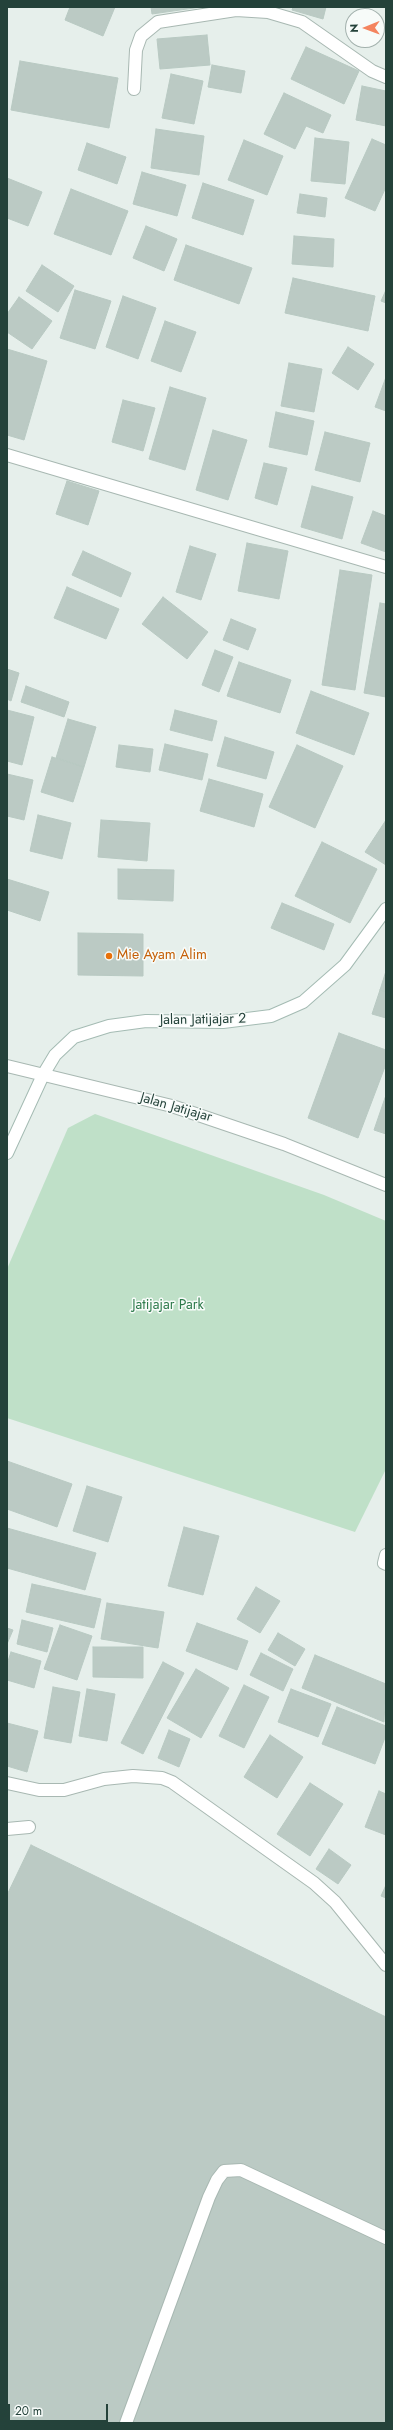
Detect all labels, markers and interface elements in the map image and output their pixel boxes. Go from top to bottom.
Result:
north arrow [345,8,385,48]
text: N [346,24,362,33]
place label: Mie Ayam Alim [117,948,207,964]
marker: Mie Ayam Alim [104,951,114,961]
street label: Jalan Jatijajar 2 [160,1011,246,1029]
street label: Jalan Jatijajar [138,1090,214,1126]
park label: Jatijajar Park [132,1298,204,1314]
scale bar [10,2396,110,2422]
text: 20 m [15,2402,42,2420]

